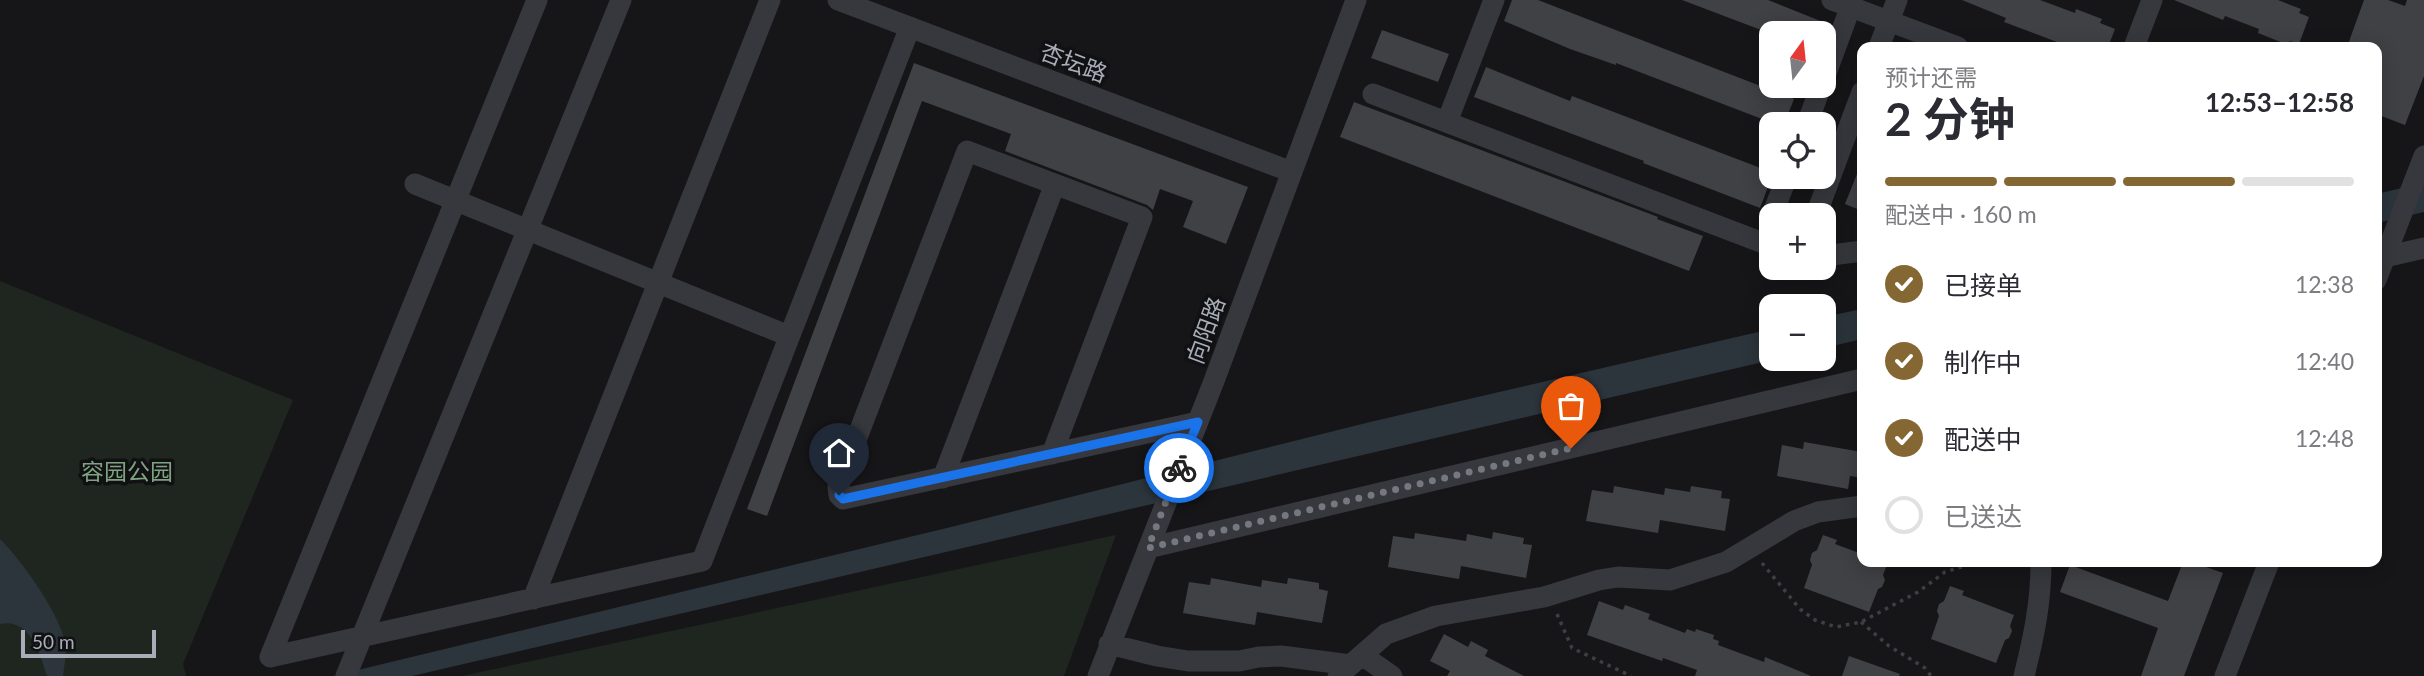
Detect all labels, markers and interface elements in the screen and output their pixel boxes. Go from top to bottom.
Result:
north arrow [1759,21,1836,98]
map controls [1759,21,1836,371]
street label: 杏坛路 [1037,37,1111,87]
text: 预计还需 [1885,63,1977,91]
text: 12:53–12:58 [2205,86,2354,118]
text: 2 分钟 [1885,91,2015,146]
button: locate [1759,112,1836,189]
text: 配送中 · 160 m [1885,200,2037,228]
button: + [1759,203,1836,280]
icon: check [1885,265,1923,303]
text: 已接单 [1944,269,2022,301]
text: 12:38 [2295,270,2354,298]
street label: 向阳路 [1180,293,1230,367]
button: − [1759,294,1836,371]
icon: check [1885,342,1923,380]
text: 制作中 [1944,346,2022,378]
text: 12:40 [2295,347,2354,375]
pin [1541,376,1601,448]
icon: bag [1552,387,1590,425]
icon: check [1885,419,1923,457]
pin [809,423,869,495]
text: 配送中 [1944,423,2022,455]
text: 12:48 [2295,424,2354,452]
courier [1144,433,1214,503]
icon: home [820,434,858,472]
icon: bike [1160,449,1198,487]
park label: 容园公园 [81,457,173,485]
text: 已送达 [1944,500,2022,532]
scale bar [21,627,156,659]
text: 50 m [32,630,75,653]

